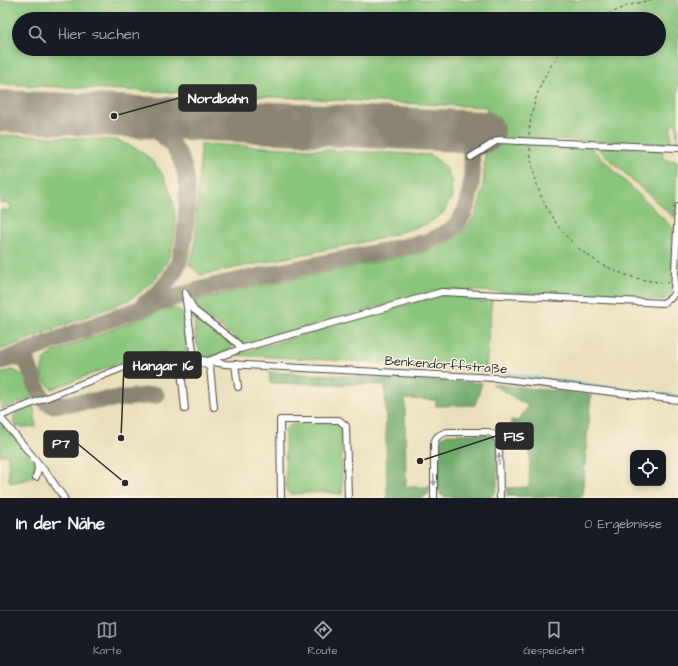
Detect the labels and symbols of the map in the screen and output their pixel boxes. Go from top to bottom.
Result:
callout: Nordbahn [179,85,256,111]
text: Nordbahn [188,89,248,109]
callout: Hangar 16 [124,352,201,378]
street label: Benkendorffstraße [384,352,508,378]
text: Hangar 16 [133,356,194,377]
callout: FIS [496,423,533,449]
text: FIS [504,427,524,447]
callout: P7 [44,431,78,457]
text: P7 [52,434,70,454]
one-way arrow [496,452,502,465]
one-way arrow [431,474,437,487]

